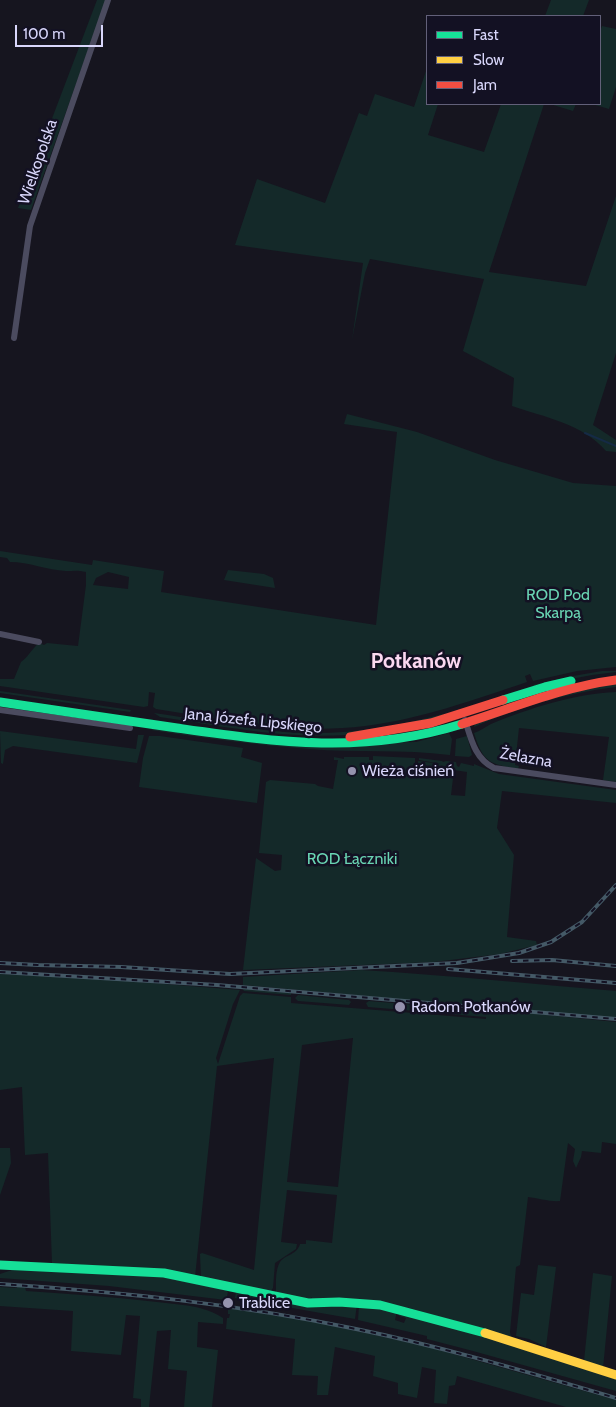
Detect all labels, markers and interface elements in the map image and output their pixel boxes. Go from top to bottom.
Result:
scale bar [18,15,105,47]
legend [426,15,601,105]
text: 100 m [23,25,65,43]
text: Fast [473,26,498,44]
text: Slow [473,51,504,69]
text: Jam [473,76,497,94]
street label: Wielkopolska [14,117,62,207]
park label: ROD Pod Skarpą [526,585,590,623]
district label: Potkanów [371,649,461,675]
street label: Jana Józefa Lipskiego [183,704,323,738]
street label: Żelazna [498,744,554,772]
place label: Wieża ciśnień [362,761,454,781]
marker: Wieża ciśnień [346,765,358,777]
park label: ROD Łączniki [307,849,397,869]
place label: Radom Potkanów [411,997,531,1017]
marker: Radom Potkanów [393,1000,407,1014]
place label: Trablice [239,1293,290,1313]
marker: Trablice [221,1296,235,1310]

